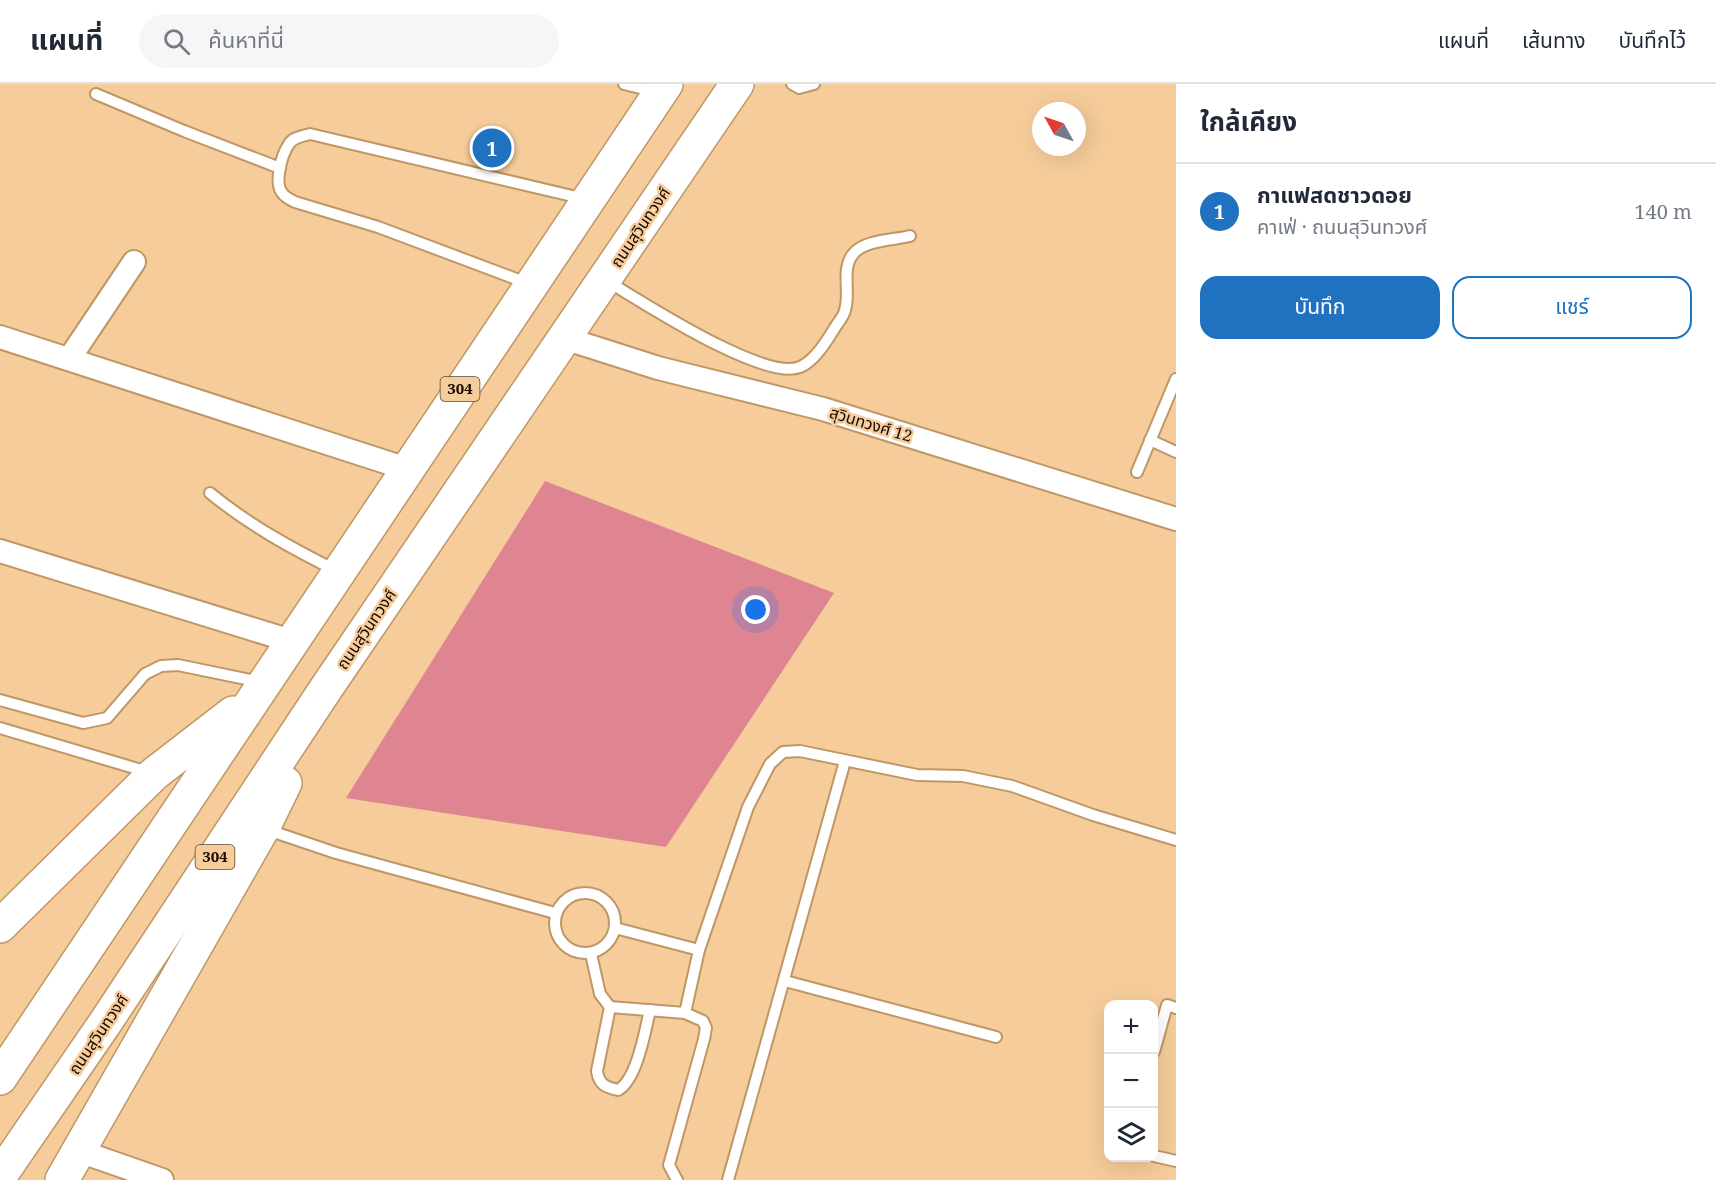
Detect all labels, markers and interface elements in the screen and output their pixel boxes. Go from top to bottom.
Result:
search box [139,14,559,68]
text: แผนที่ [30,20,103,58]
text: ค้นหาที่นี่ [208,24,284,54]
icon: search [160,25,193,58]
text: แผนที่ [1438,26,1489,54]
text: เส้นทาง [1522,26,1586,54]
text: บันทึกไว้ [1619,26,1686,54]
north arrow [1032,102,1086,156]
text: ใกล้เคียง [1200,103,1297,139]
pin: 1 [472,126,512,170]
text: กาแฟสดชาวดอย [1257,179,1412,209]
street label: ถนนสุวินทวงศ์ [605,183,675,271]
text: 1 [1214,198,1225,225]
text: 140 m [1634,198,1692,225]
text: คาเฟ่ · ถนนสุวินทวงศ์ [1257,213,1427,240]
button: บันทึก [1200,276,1440,339]
button: แชร์ [1452,276,1692,339]
road number: 304 [440,377,480,401]
street label: สุวินทวงศ์ 12 [827,401,915,447]
street label: ถนนสุวินทวงศ์ [331,585,401,673]
your location [741,595,770,624]
road number: 304 [196,845,234,869]
street label: ถนนสุวินทวงศ์ [63,990,133,1078]
map controls [1104,1000,1158,1162]
button: + [1104,1000,1158,1054]
button: − [1104,1054,1158,1108]
button: layers [1104,1108,1158,1162]

